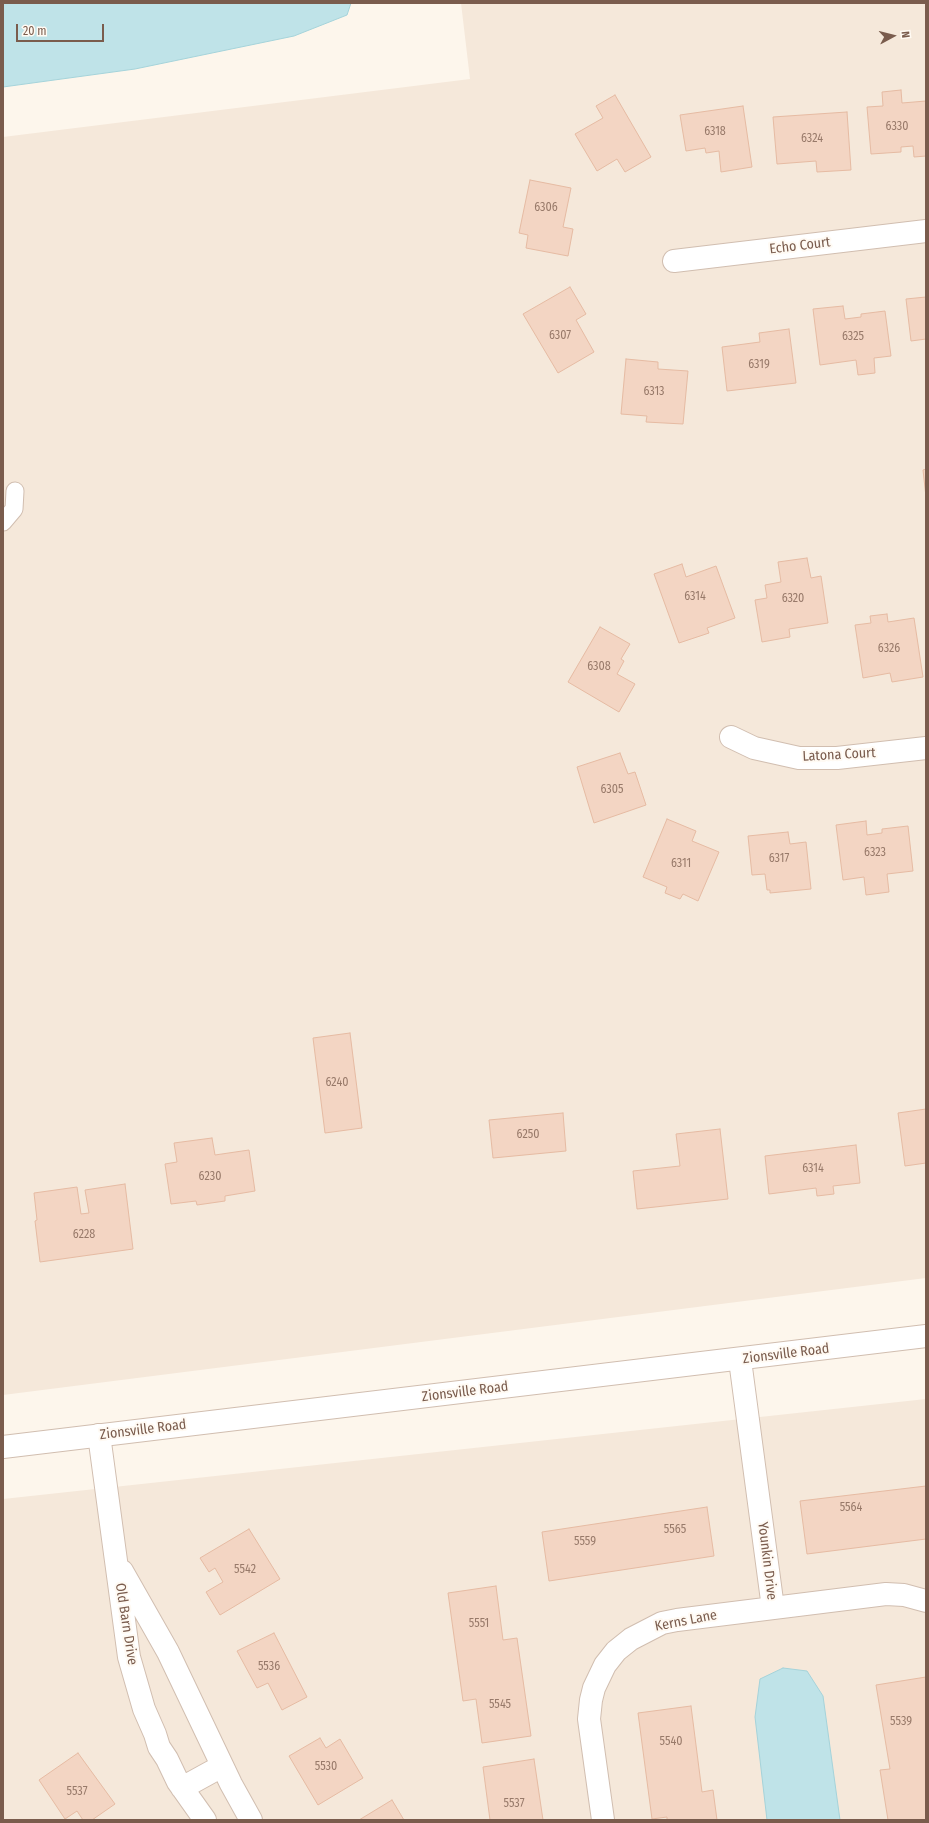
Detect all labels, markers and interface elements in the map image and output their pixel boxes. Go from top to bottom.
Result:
scale bar [18,16,106,42]
north arrow [873,16,913,56]
text: 20 m [23,24,47,38]
text: N [899,30,912,39]
house number: 6330 [886,120,908,134]
house number: 6318 [704,125,726,139]
house number: 6324 [801,132,823,146]
house number: 6306 [534,201,558,215]
street label: Echo Court [769,234,831,258]
house number: 6307 [549,329,571,343]
house number: 6325 [842,330,864,344]
house number: 6319 [748,358,770,372]
house number: 6313 [643,385,665,399]
house number: 6314 [684,590,706,604]
house number: 6320 [782,592,804,606]
house number: 6326 [878,642,900,656]
house number: 6308 [587,660,611,674]
street label: Latona Court [802,745,876,765]
house number: 6305 [600,783,624,797]
house number: 6323 [864,846,886,860]
house number: 6317 [769,852,789,866]
house number: 6311 [671,857,691,871]
house number: 6240 [326,1076,348,1090]
house number: 6250 [517,1128,539,1142]
house number: 6314 [802,1162,824,1176]
house number: 6230 [199,1170,221,1184]
house number: 6228 [73,1228,95,1242]
street label: Zionsville Road [742,1340,830,1368]
street label: Zionsville Road [421,1378,509,1406]
street label: Zionsville Road [99,1416,187,1444]
house number: 5564 [840,1501,862,1515]
street label: Younkin Drive [754,1521,780,1601]
house number: 5565 [664,1523,686,1537]
house number: 5559 [574,1535,596,1549]
house number: 5542 [234,1563,256,1577]
street label: Old Barn Drive [111,1582,141,1666]
street label: Kerns Lane [654,1607,718,1635]
house number: 5551 [469,1617,489,1631]
house number: 5536 [258,1660,280,1674]
house number: 5545 [489,1698,511,1712]
house number: 5539 [890,1715,912,1729]
house number: 5540 [659,1735,683,1749]
house number: 5530 [315,1760,337,1774]
house number: 5537 [66,1785,88,1799]
house number: 5537 [503,1797,525,1811]

